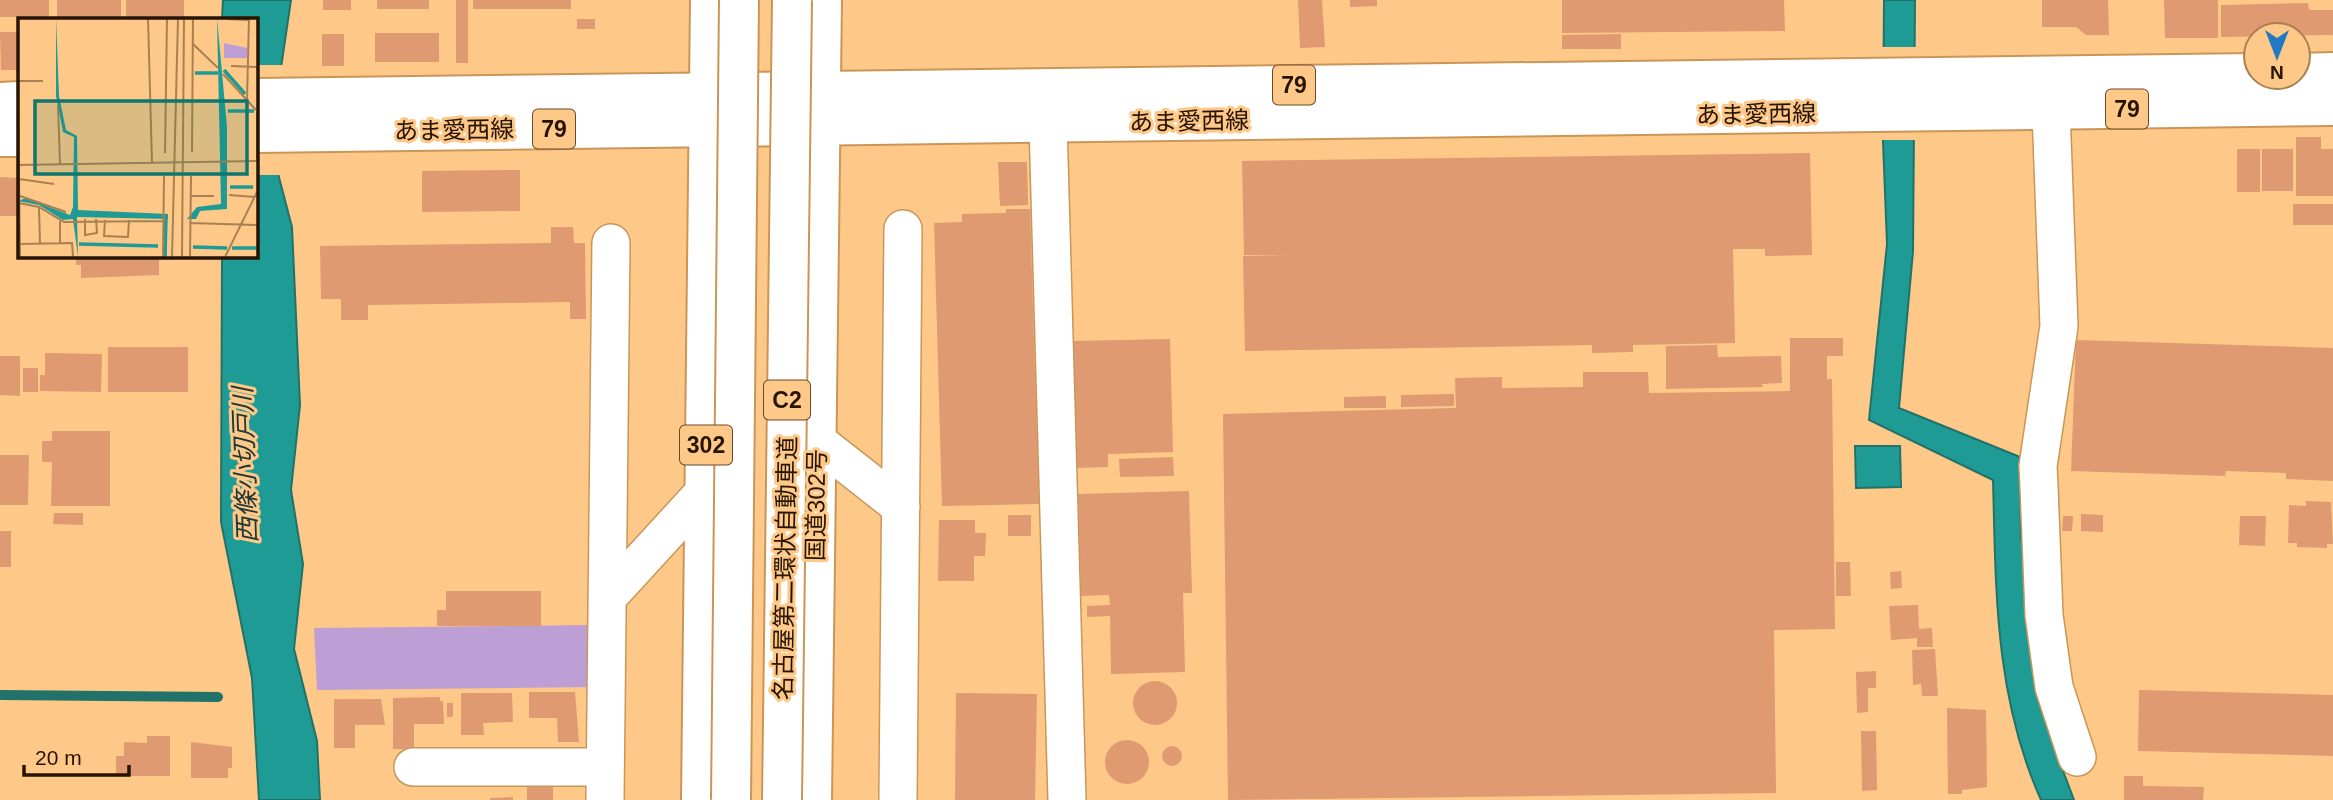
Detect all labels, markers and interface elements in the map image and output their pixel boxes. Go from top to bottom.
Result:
inset map [18,18,257,257]
north arrow [2242,21,2312,91]
text: N [2270,62,2284,83]
road number: 79 [1273,66,1315,104]
road number: 79 [2106,90,2148,128]
street label: あま愛西線 [1696,99,1816,129]
street label: あま愛西線 [1129,106,1249,136]
road number: 79 [533,110,575,148]
street label: あま愛西線 [394,115,514,145]
road number: C2 [764,380,810,420]
water label: 西條小切戸川 [227,384,263,543]
road number: 302 [680,426,732,464]
street label: 名古屋第二環状自動車道 [769,436,801,700]
street label: 国道302号 [802,449,830,561]
scale bar [24,734,130,778]
text: 20 m [35,746,82,769]

